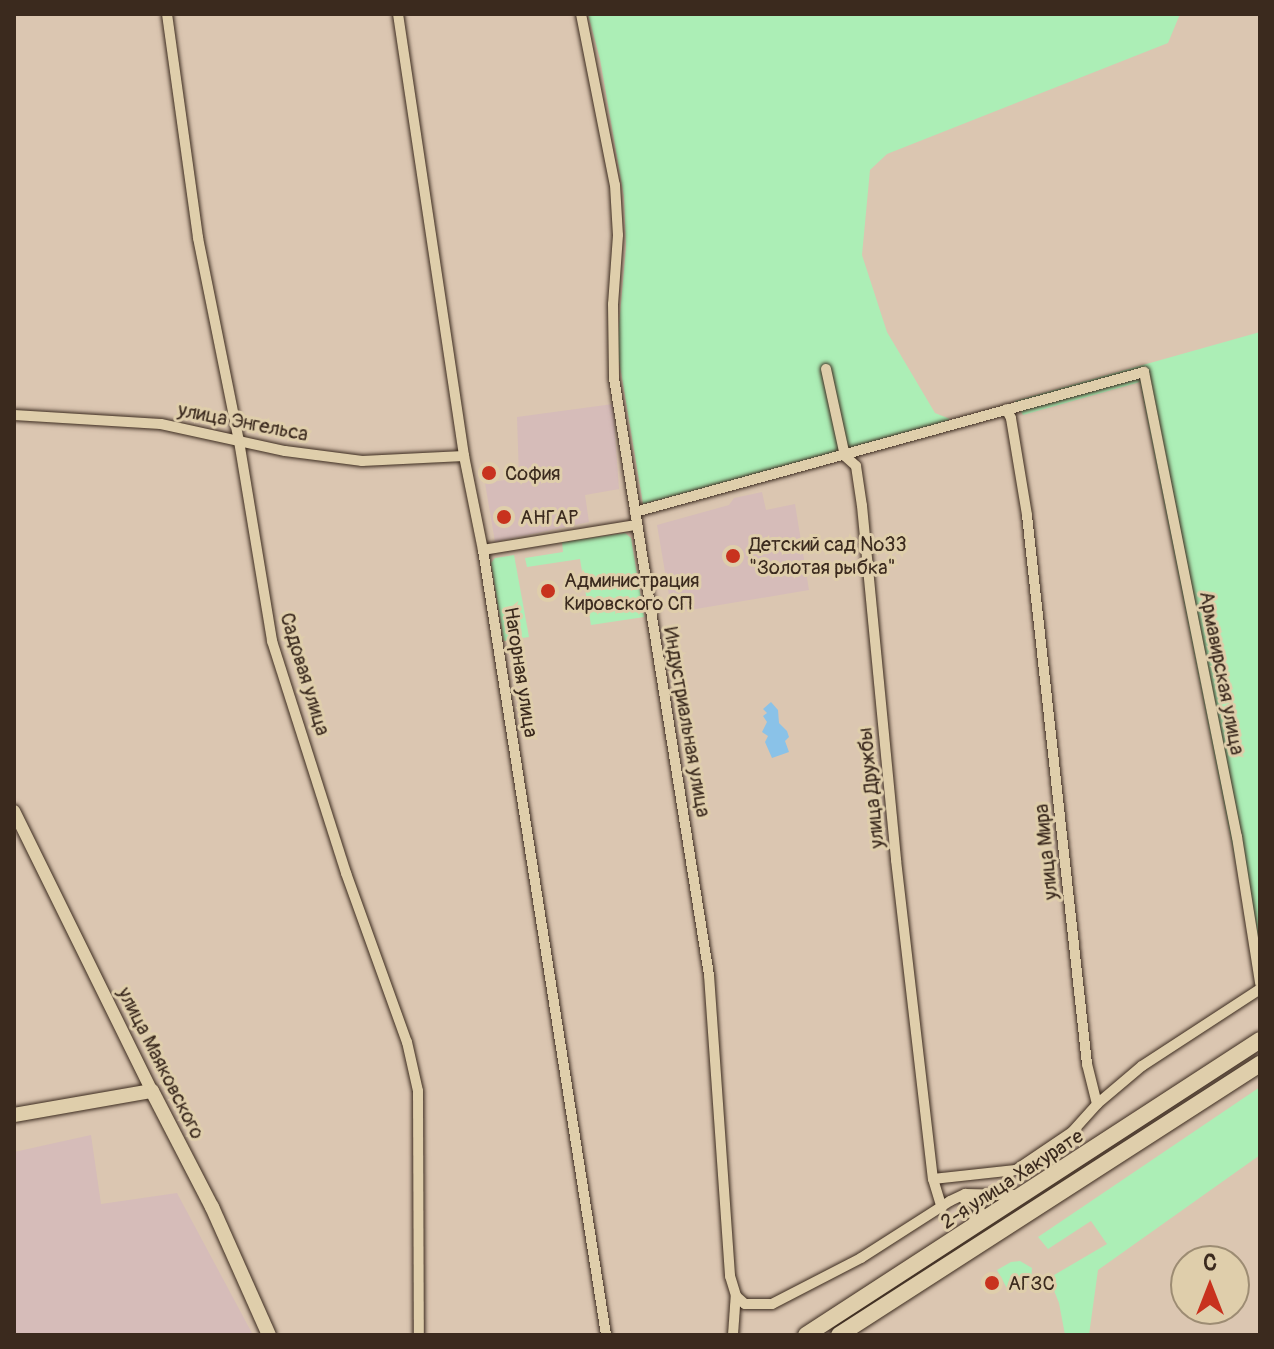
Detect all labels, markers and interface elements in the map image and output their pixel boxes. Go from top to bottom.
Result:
street label: улица Энгельса [176,398,310,446]
place label: София [505,461,560,485]
marker: София [480,464,498,482]
place label: АНГАР [520,505,578,529]
marker: АНГАР [495,508,513,526]
place label: Детский сад №33 "Золотая рыбка" [749,532,907,579]
marker: Детский сад №33 "Золотая рыбка" [724,547,742,565]
place label: Администрация Кировского СП [564,568,699,615]
marker: Администрация Кировского СП [539,582,557,600]
street label: Армавирская улица [1194,589,1250,757]
street label: Нагорная улица [499,605,543,739]
street label: Садовая улица [275,610,335,738]
street label: Индустриальная улица [658,625,716,819]
street label: улица Дружбы [853,726,889,850]
street label: улица Мира [1029,803,1063,901]
street label: улица Маяковского [112,983,210,1143]
street label: 2-я улица Хакурате [936,1124,1088,1234]
north arrow [1170,1245,1250,1325]
text: С [1203,1249,1217,1277]
place label: АГЗС [1008,1271,1055,1295]
marker: АГЗС [983,1274,1001,1292]

